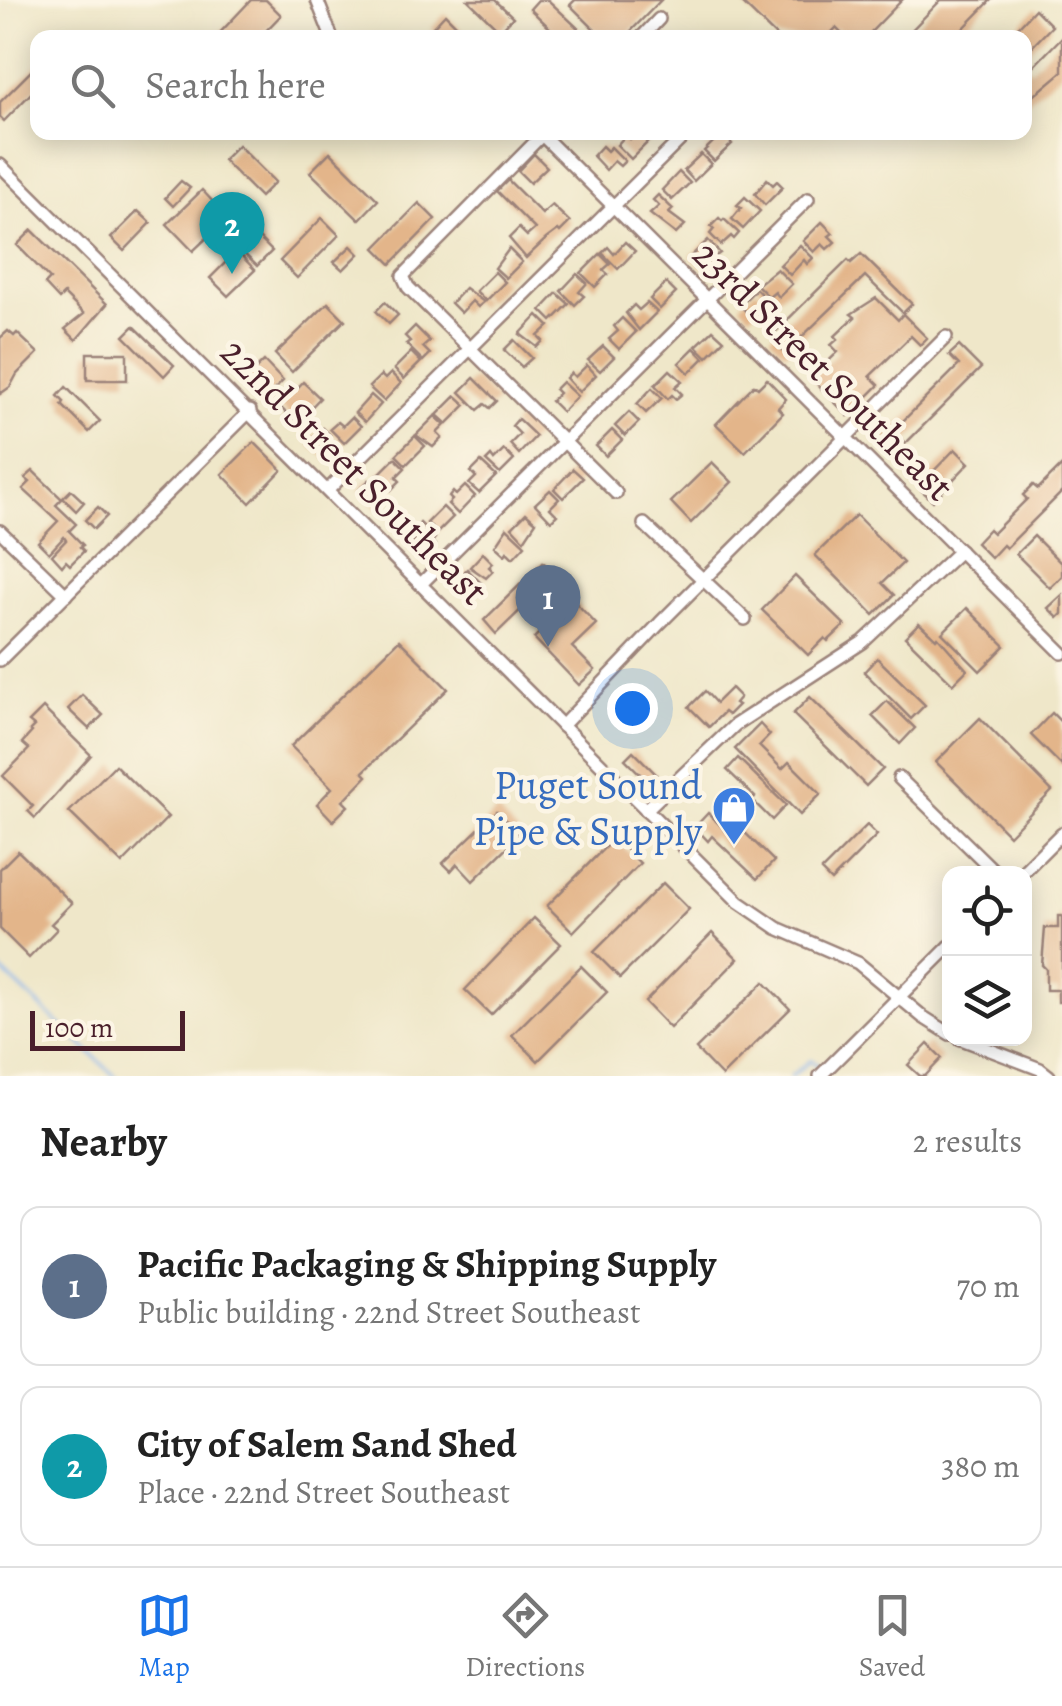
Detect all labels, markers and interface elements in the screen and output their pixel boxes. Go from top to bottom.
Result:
search box [30,30,1032,140]
icon: search [65,58,120,113]
text: Search here [145,59,326,111]
pin: 2 [200,192,264,274]
street label: 23rd Street Southeast [681,228,966,513]
street label: 22nd Street Southeast [209,325,501,617]
pin: 1 [516,564,580,647]
your location [607,683,658,734]
place label: Puget Sound Pipe & Supply [474,758,703,859]
shop icon: Puget Sound Pipe & Supply [711,785,757,846]
map controls [942,866,1032,1046]
button: locate [942,866,1032,956]
button: layers [942,956,1032,1046]
scale bar [30,1006,185,1050]
text: 100 m [45,1009,113,1047]
text: Nearby [40,1113,167,1170]
text: 2 results [913,1119,1022,1163]
text: Pacific Packaging & Shipping Supply [137,1238,716,1290]
text: 1 [69,1264,80,1308]
text: 70 m [957,1264,1020,1308]
text: Public building · 22nd Street Southeast [137,1290,641,1334]
text: City of Salem Sand Shed [137,1418,517,1470]
text: 2 [67,1444,82,1488]
text: 380 m [941,1444,1020,1488]
text: Place · 22nd Street Southeast [137,1470,510,1514]
tab: Map [137,1588,192,1686]
tab: Directions [465,1588,585,1686]
tab: Saved [859,1588,925,1686]

